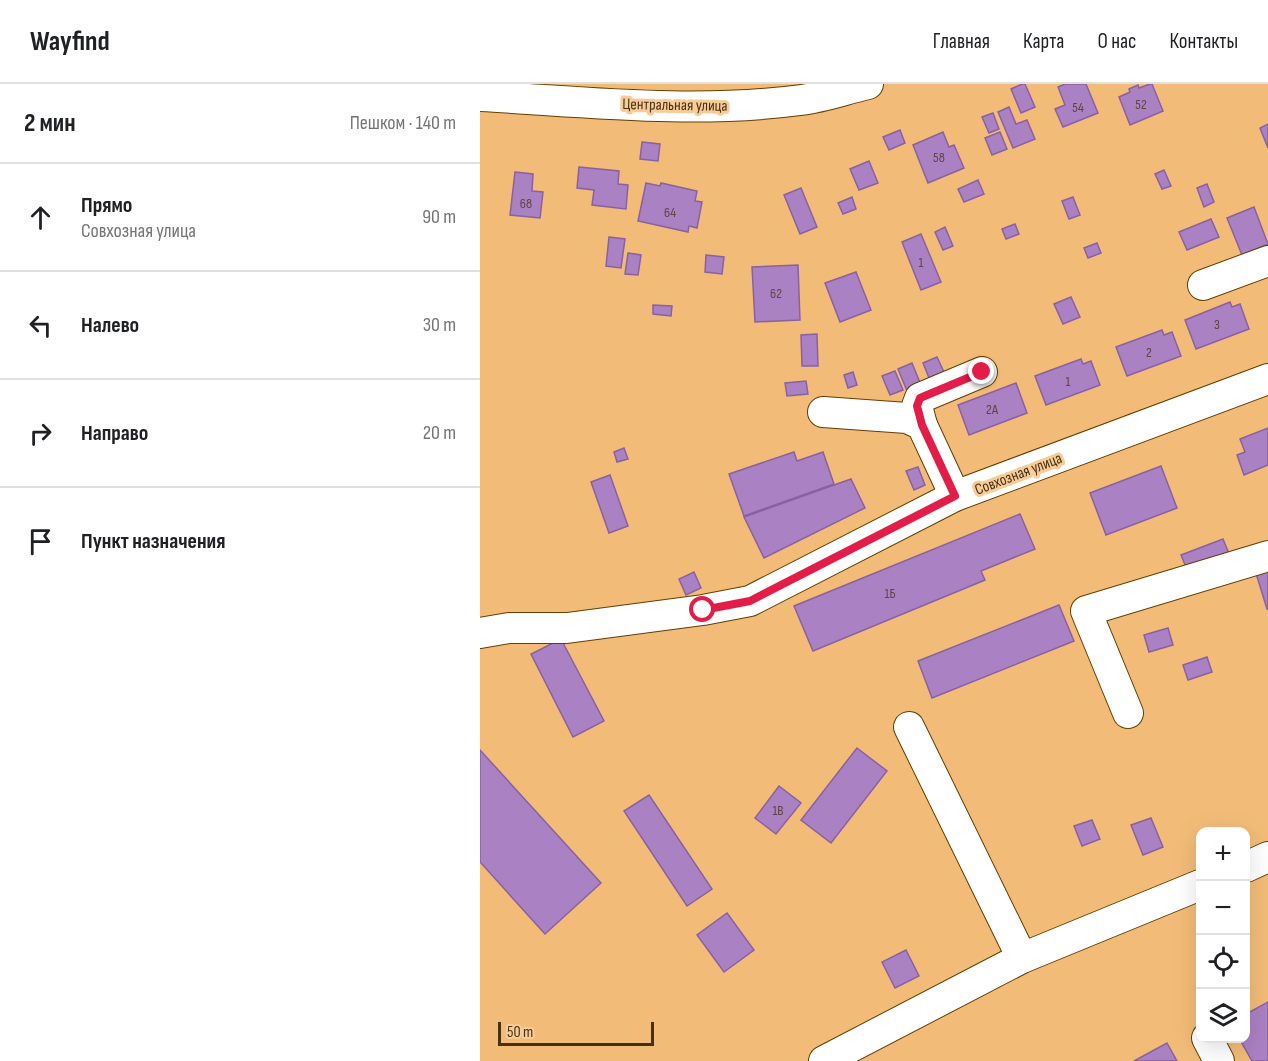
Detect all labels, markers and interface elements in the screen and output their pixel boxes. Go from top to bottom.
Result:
text: Wayfind [30,25,110,58]
text: Главная [933,29,990,54]
text: Карта [1023,29,1064,54]
text: О нас [1097,29,1136,54]
text: Контакты [1169,29,1238,54]
street label: Центральная улица [622,95,728,116]
house number: 52 [1135,96,1147,113]
house number: 54 [1072,99,1084,116]
text: 2 мин [24,108,76,139]
text: Пешком · 140 m [350,111,456,135]
house number: 58 [933,149,945,166]
text: Прямо [81,192,132,219]
house number: 68 [520,195,532,212]
icon: ahead [24,201,57,234]
house number: 64 [664,204,676,221]
text: 90 m [422,205,456,229]
text: Совхозная улица [81,219,196,243]
house number: 1 [919,254,924,271]
house number: 62 [770,285,782,302]
icon: left [24,309,57,342]
text: Налево [81,312,139,339]
text: 30 m [423,313,456,337]
house number: 3 [1214,316,1220,333]
house number: 2 [1146,344,1152,361]
route end [968,358,994,384]
house number: 1 [1066,373,1071,390]
house number: 2А [986,401,999,418]
icon: right [24,417,57,450]
text: Направо [81,420,148,447]
text: 20 m [423,421,456,445]
street label: Совхозная улица [972,449,1065,500]
icon: arrive [24,525,57,558]
text: Пункт назначения [81,528,225,555]
house number: 1Б [884,585,896,602]
route start [689,596,715,622]
house number: 1В [772,802,784,819]
map controls [1196,827,1250,1043]
button: + [1196,827,1250,881]
button: − [1196,881,1250,935]
button: locate [1196,935,1250,989]
button: layers [1196,989,1250,1043]
scale bar [498,1019,654,1046]
text: 50 m [507,1023,533,1042]

